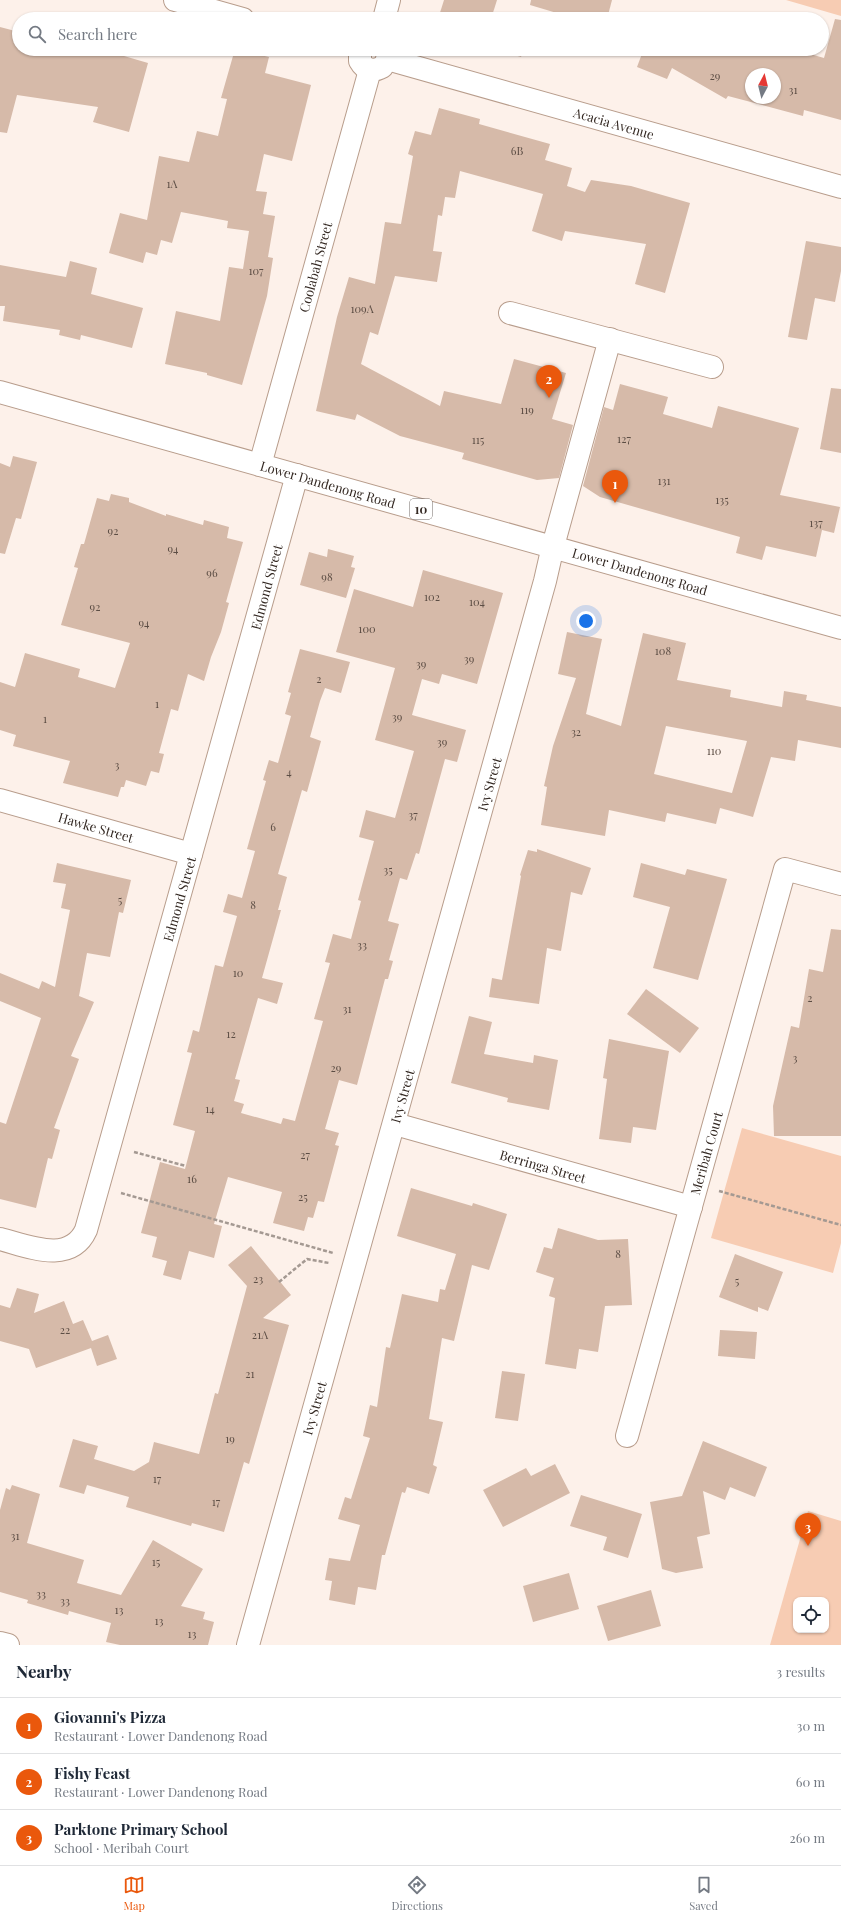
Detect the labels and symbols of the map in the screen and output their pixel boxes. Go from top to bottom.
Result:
house number: 29 [710,68,721,83]
north arrow [745,68,781,104]
house number: 31 [788,82,798,97]
street label: Acacia Avenue [571,103,657,143]
house number: 6B [511,143,523,158]
house number: 1A [167,176,178,191]
street label: Coolabah Street [295,220,335,314]
house number: 107 [248,263,264,278]
house number: 109A [350,301,374,316]
pin: 2 [536,365,562,398]
house number: 119 [520,402,534,417]
house number: 127 [617,431,631,446]
house number: 115 [472,432,485,447]
street label: Lower Dandenong Road [258,457,398,512]
pin: 1 [602,470,628,503]
house number: 131 [658,473,670,488]
house number: 135 [715,492,729,507]
road number: 10 [410,499,432,519]
house number: 137 [809,515,823,530]
house number: 92 [108,523,118,538]
house number: 94 [167,541,179,556]
street label: Edmond Street [246,542,286,632]
street label: Lower Dandenong Road [570,544,710,599]
house number: 96 [206,565,218,580]
house number: 98 [321,569,333,584]
house number: 102 [424,589,440,604]
house number: 104 [469,594,486,609]
house number: 92 [90,599,100,614]
your location [576,611,596,631]
house number: 94 [138,615,150,630]
house number: 100 [358,621,376,636]
house number: 108 [655,643,671,658]
house number: 39 [464,651,475,666]
house number: 39 [416,656,427,671]
house number: 2 [316,671,322,686]
house number: 1 [155,696,159,711]
house number: 39 [392,709,403,724]
house number: 1 [43,711,47,726]
house number: 32 [571,724,581,739]
house number: 39 [437,734,448,749]
house number: 110 [707,743,722,758]
street label: Ivy Street [473,755,505,813]
house number: 3 [115,757,120,772]
house number: 4 [286,764,292,779]
house number: 37 [408,807,418,822]
street label: Hawke Street [56,808,136,846]
house number: 6 [270,819,276,834]
street label: Edmond Street [159,854,199,943]
house number: 35 [383,862,393,877]
house number: 5 [118,892,123,907]
house number: 8 [250,897,256,912]
house number: 33 [357,937,367,952]
house number: 10 [233,965,244,980]
house number: 2 [807,990,813,1005]
house number: 31 [342,1001,352,1016]
house number: 12 [226,1026,236,1041]
house number: 3 [793,1050,798,1065]
house number: 29 [331,1060,342,1075]
street label: Ivy Street [386,1067,418,1125]
house number: 14 [205,1101,215,1116]
street label: Meribah Court [686,1109,726,1197]
street label: Berringa Street [498,1146,588,1187]
house number: 27 [300,1147,310,1162]
house number: 16 [187,1171,197,1186]
house number: 25 [298,1189,308,1204]
house number: 8 [615,1246,621,1261]
house number: 23 [253,1271,263,1286]
house number: 5 [735,1273,740,1288]
house number: 22 [60,1322,70,1337]
house number: 21A [252,1327,268,1342]
house number: 21 [245,1366,255,1381]
street label: Ivy Street [298,1379,330,1437]
house number: 19 [225,1431,235,1446]
house number: 17 [153,1471,162,1486]
house number: 17 [212,1494,221,1509]
pin: 3 [795,1513,821,1546]
house number: 31 [10,1528,20,1543]
house number: 15 [152,1554,161,1569]
house number: 33 [36,1586,46,1601]
house number: 33 [60,1593,70,1608]
house number: 13 [115,1602,123,1617]
house number: 13 [155,1613,163,1628]
house number: 13 [188,1626,196,1641]

